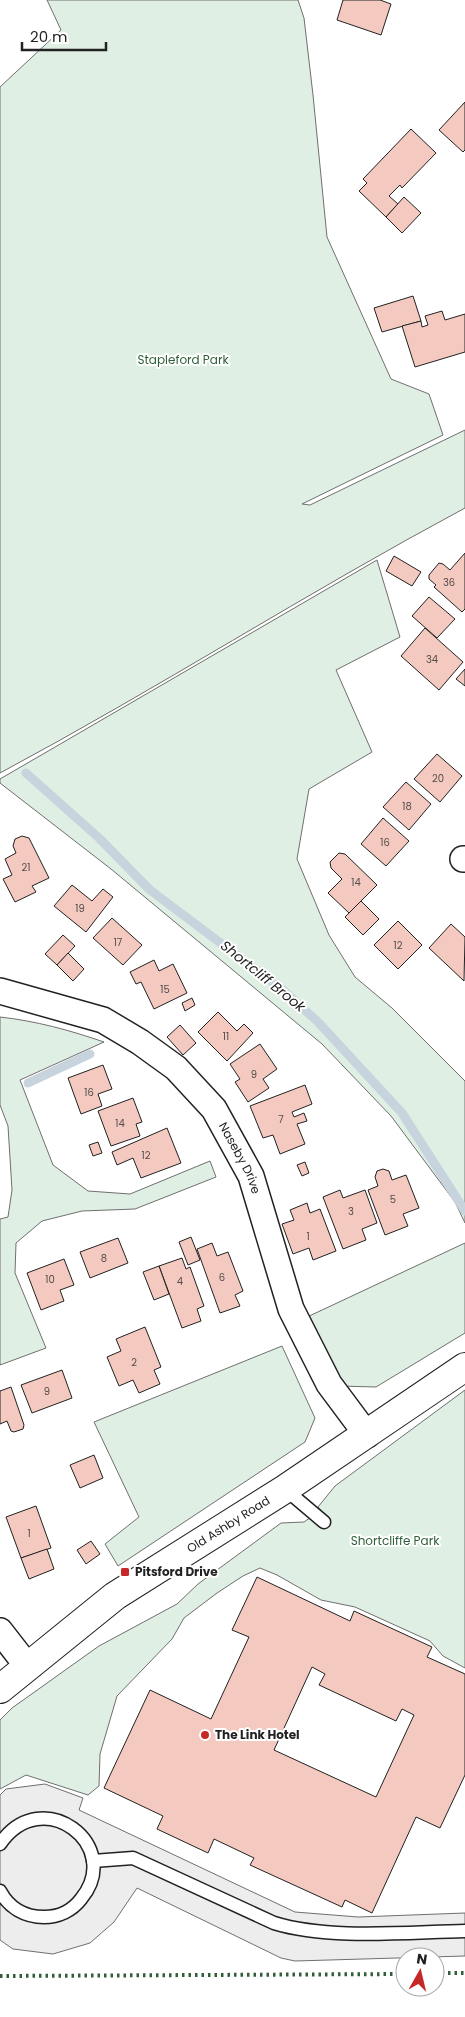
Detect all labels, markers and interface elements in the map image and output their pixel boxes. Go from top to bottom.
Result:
scale bar [22,20,106,52]
text: 20 m [30,26,68,47]
park label: Stapleford Park [137,351,229,368]
house number: 36 [443,575,455,590]
house number: 34 [426,652,438,667]
house number: 20 [432,771,444,786]
house number: 18 [402,799,412,814]
house number: 16 [380,835,390,850]
house number: 21 [22,860,30,875]
house number: 14 [351,875,361,890]
house number: 19 [75,901,85,916]
house number: 17 [114,935,123,950]
water label: Shortcliff Brook [216,935,310,1017]
house number: 12 [394,938,403,953]
house number: 15 [160,982,170,997]
house number: 11 [223,1029,229,1044]
house number: 9 [251,1067,257,1082]
house number: 16 [84,1085,94,1100]
house number: 7 [278,1112,284,1127]
house number: 14 [115,1116,125,1131]
street label: Naseby Drive [215,1119,265,1196]
house number: 12 [142,1148,151,1163]
house number: 5 [390,1192,396,1207]
house number: 3 [348,1204,354,1219]
house number: 1 [306,1229,310,1244]
house number: 8 [101,1251,107,1266]
house number: 6 [219,1270,225,1285]
house number: 10 [45,1272,55,1287]
house number: 4 [177,1274,183,1289]
house number: 2 [131,1355,137,1370]
house number: 9 [44,1384,50,1399]
street label: Old Ashby Road [183,1492,273,1557]
house number: 1 [27,1526,31,1541]
park label: Shortcliffe Park [351,1532,440,1549]
place label: Pitsford Drive [135,1563,218,1580]
marker: Pitsford Drive [119,1566,131,1578]
place label: The Link Hotel [215,1726,300,1743]
marker: The Link Hotel [199,1729,211,1741]
north arrow [395,1947,445,1997]
text: N [415,1948,428,1970]

